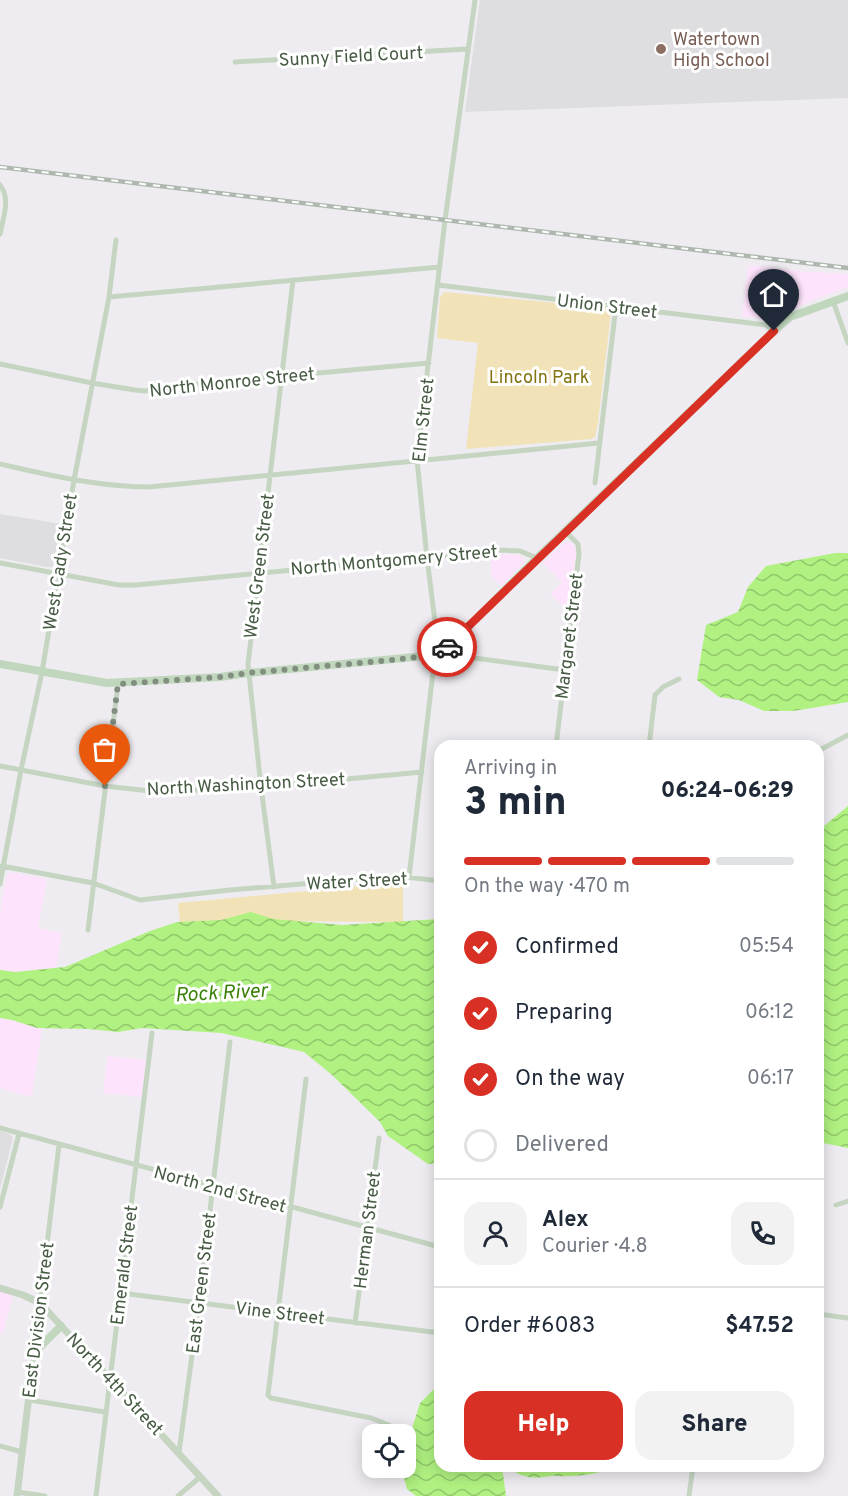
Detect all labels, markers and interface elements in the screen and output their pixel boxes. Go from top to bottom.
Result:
place label: Watertown High School [673,29,770,73]
street label: Sunny Field Court [278,42,424,73]
marker: Watertown High School [654,42,668,56]
pin [748,269,799,331]
icon: home [757,278,790,311]
street label: Union Street [555,290,658,325]
street label: North Monroe Street [148,363,316,404]
park label: Lincoln Park [489,367,589,390]
street label: Elm Street [409,377,440,463]
street label: West Cady Street [39,492,84,632]
street label: West Green Street [240,492,281,640]
street label: North Montgomery Street [290,541,499,582]
street label: Margaret Street [551,572,590,701]
courier [417,617,477,677]
icon: car [431,631,464,664]
pin [79,724,130,786]
icon: bag [88,733,121,766]
text: Arriving in [464,756,557,782]
street label: North Washington Street [146,769,346,802]
text: 06:24–06:29 [661,778,794,805]
text: 3 min [464,780,567,829]
street label: Water Street [306,868,408,897]
text: On the way · 470 m [464,874,630,900]
icon: check [464,931,497,964]
text: Confirmed [515,934,619,961]
text: 05:54 [739,934,794,960]
water label: Rock River [174,979,269,1009]
icon: check [464,997,497,1030]
text: Preparing [515,1000,613,1027]
text: 06:12 [745,1000,794,1026]
icon: check [464,1063,497,1096]
text: On the way [515,1066,625,1093]
text: 06:17 [747,1066,794,1092]
text: Delivered [515,1132,609,1159]
street label: North 2nd Street [151,1162,288,1219]
street label: Herman Street [350,1170,387,1290]
button: person [464,1202,527,1265]
button: phone [731,1202,794,1265]
street label: Emerald Street [107,1204,144,1327]
text: Alex [542,1207,589,1234]
street label: East Green Street [182,1211,223,1355]
text: Courier · 4.8 [542,1234,648,1260]
street label: East Division Street [19,1241,60,1399]
street label: Vine Street [234,1298,326,1331]
text: Order #6083 [464,1313,595,1340]
text: $47.52 [725,1313,794,1340]
street label: North 4th Street [60,1329,167,1441]
button: Help [464,1391,623,1460]
button: Share [635,1391,794,1460]
map controls [362,1424,416,1478]
button: locate [362,1424,416,1478]

